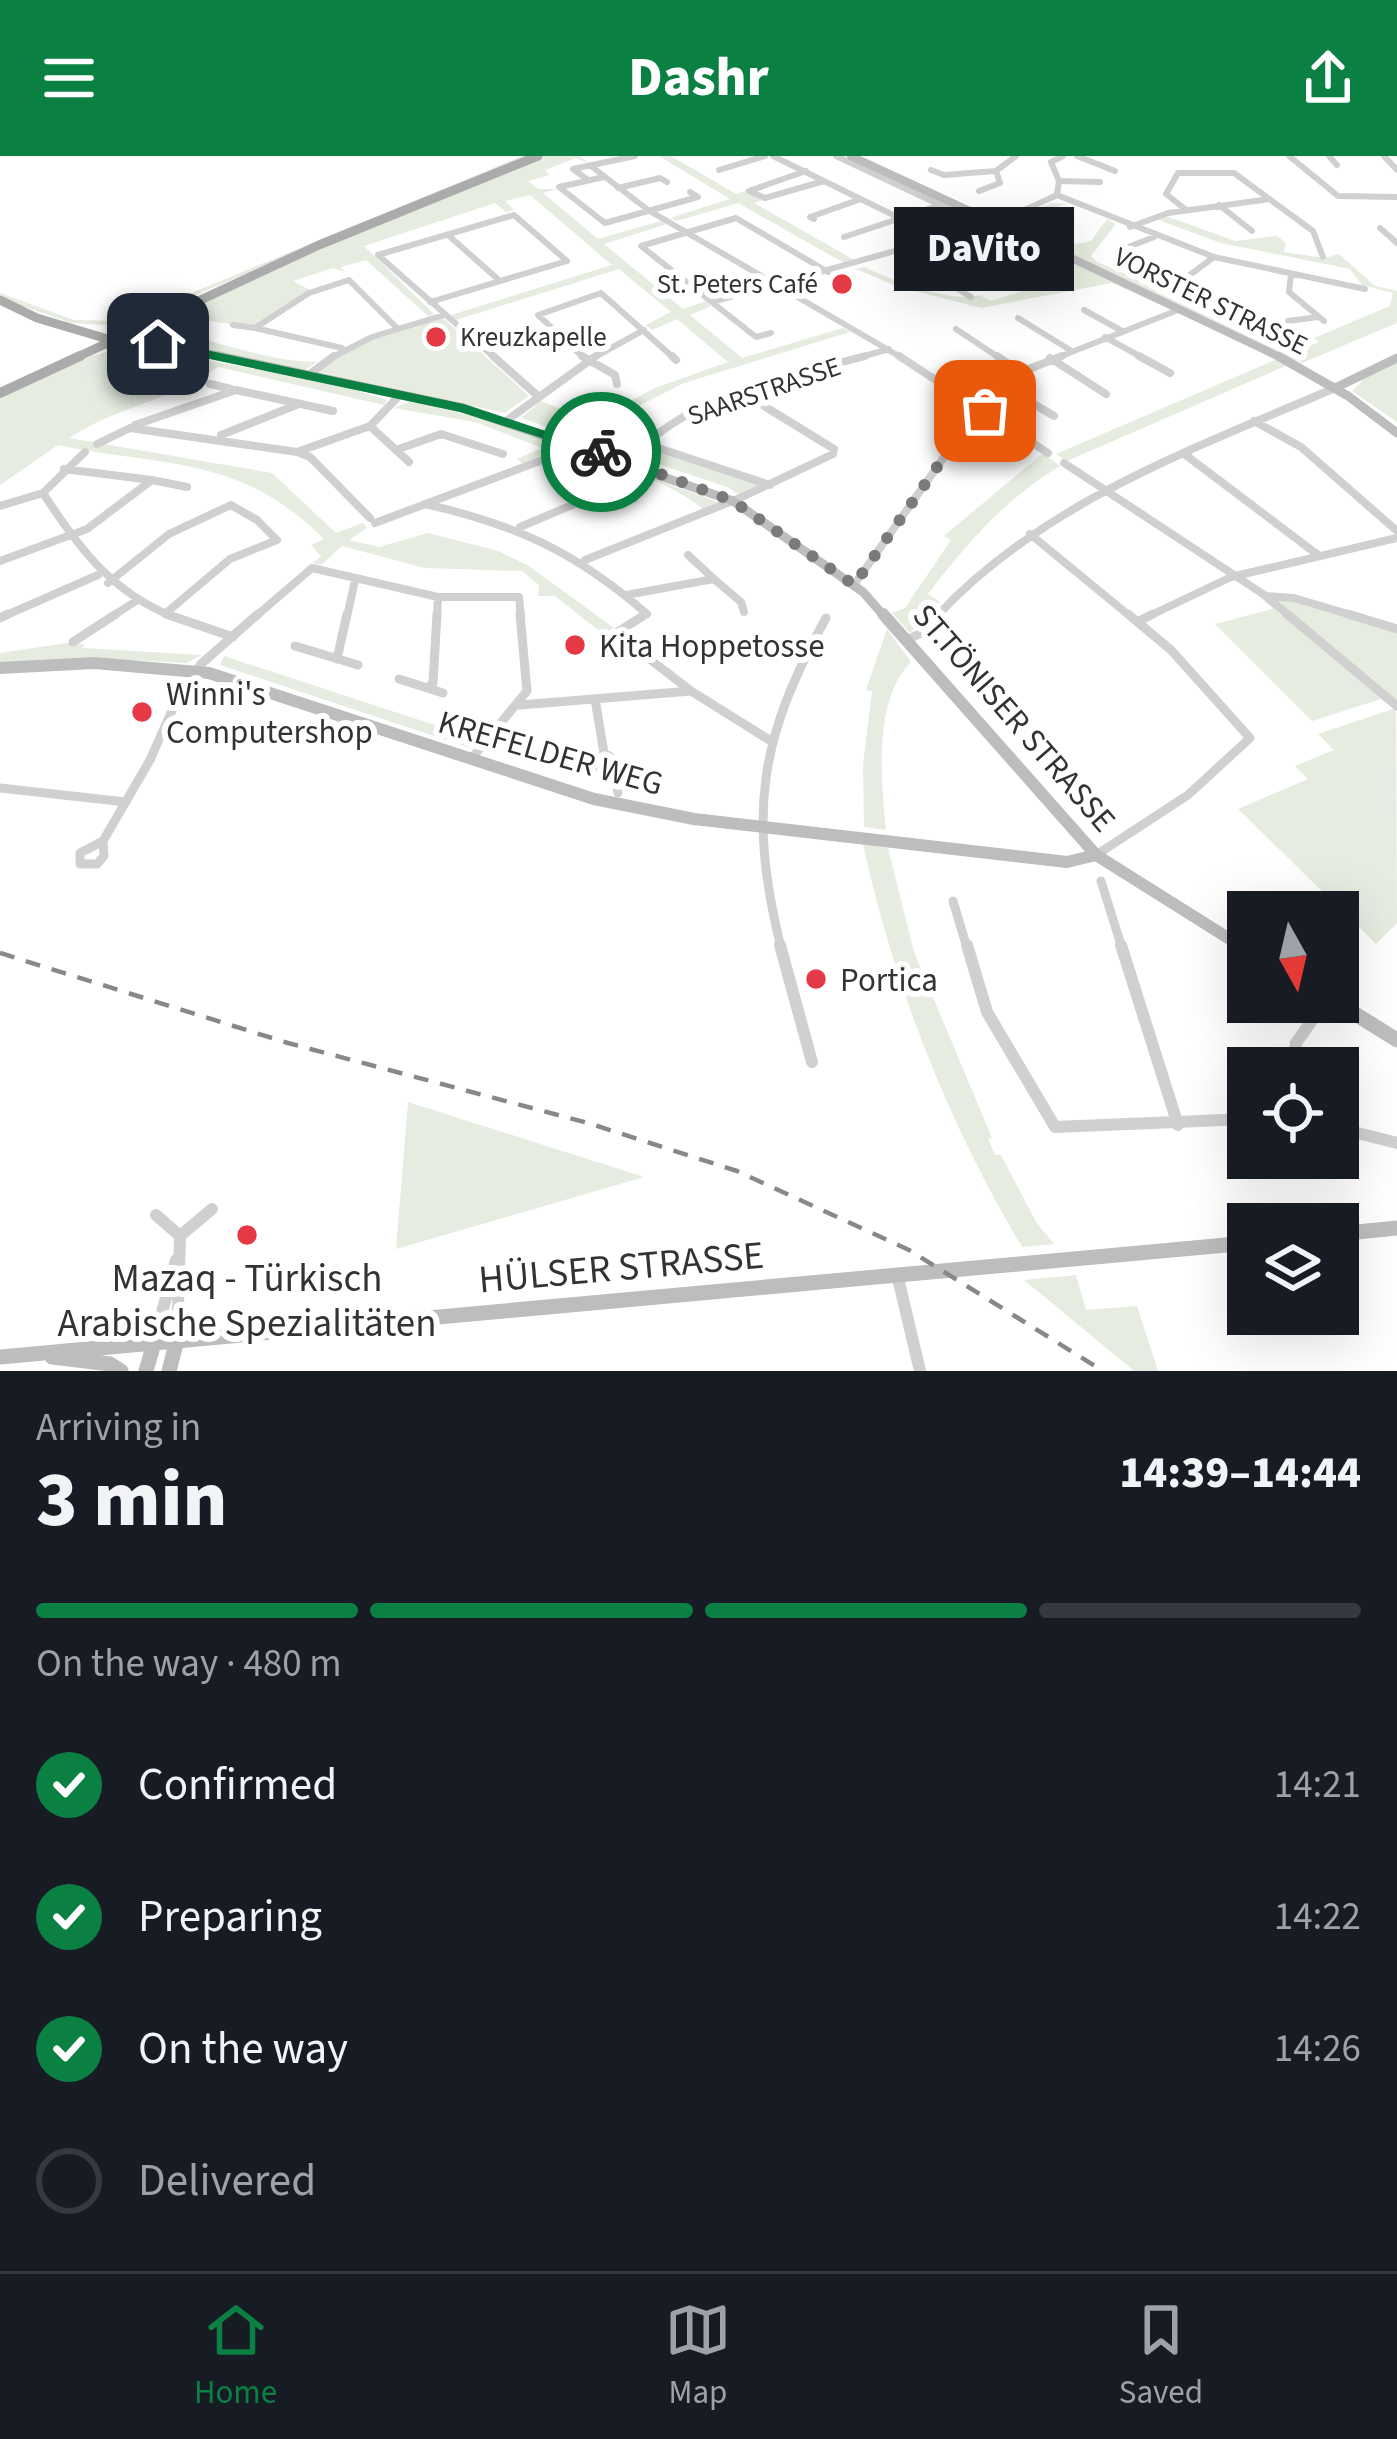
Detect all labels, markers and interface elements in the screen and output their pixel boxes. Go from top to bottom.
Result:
text: Dashr [628,40,769,117]
icon: menu [36,45,102,111]
icon: share [1295,45,1361,111]
callout: DaVito [895,207,1075,291]
text: DaVito [927,221,1041,277]
street label: VORSTER STRASSE [1107,238,1314,365]
place label: St. Peters Café [657,265,818,304]
marker: St. Peters Café [829,271,855,297]
pin [107,293,209,395]
icon: home [125,311,191,377]
place label: Kreuzkapelle [460,318,607,357]
marker: Kreuzkapelle [423,324,449,350]
street label: SAARSTRASSE [682,347,846,436]
pin [934,360,1036,462]
icon: bag [952,378,1018,444]
courier [541,392,661,512]
icon: bike [568,419,634,485]
street label: ST.TÖNISER STRASSE [901,594,1126,842]
place label: Kita Hoppetosse [599,623,825,670]
marker: Kita Hoppetosse [562,632,588,658]
place label: Winni's Computershop [166,671,373,756]
marker: Winni's Computershop [129,699,155,725]
street label: KREFELDER WEG [433,699,668,808]
north arrow [1227,891,1359,1023]
map controls [1227,891,1359,1335]
place label: Portica [840,957,938,1004]
marker: Portica [803,966,829,992]
button: locate [1227,1047,1359,1179]
button: layers [1227,1203,1359,1335]
marker: Mazaq - Türkisch Arabische Spezialitäten [234,1222,260,1248]
street label: HÜLSER STRASSE [476,1228,766,1308]
place label: Mazaq - Türkisch Arabische Spezialitäten [57,1251,437,1352]
text: Arriving in [36,1400,201,1456]
text: 14:39–14:44 [1119,1441,1361,1505]
text: 3 min [36,1445,228,1556]
text: On the way · 480 m [36,1636,342,1692]
icon: check [36,1752,102,1818]
text: Confirmed [138,1753,337,1817]
text: 14:21 [1274,1757,1361,1813]
icon: check [36,1884,102,1950]
text: Preparing [138,1885,322,1949]
text: 14:22 [1274,1889,1361,1945]
icon: check [36,2016,102,2082]
text: On the way [138,2017,348,2081]
text: 14:26 [1274,2021,1361,2077]
text: Delivered [138,2149,316,2213]
tab: Home [194,2297,277,2416]
tab: Map [665,2297,731,2416]
tab: Saved [1119,2297,1203,2416]

